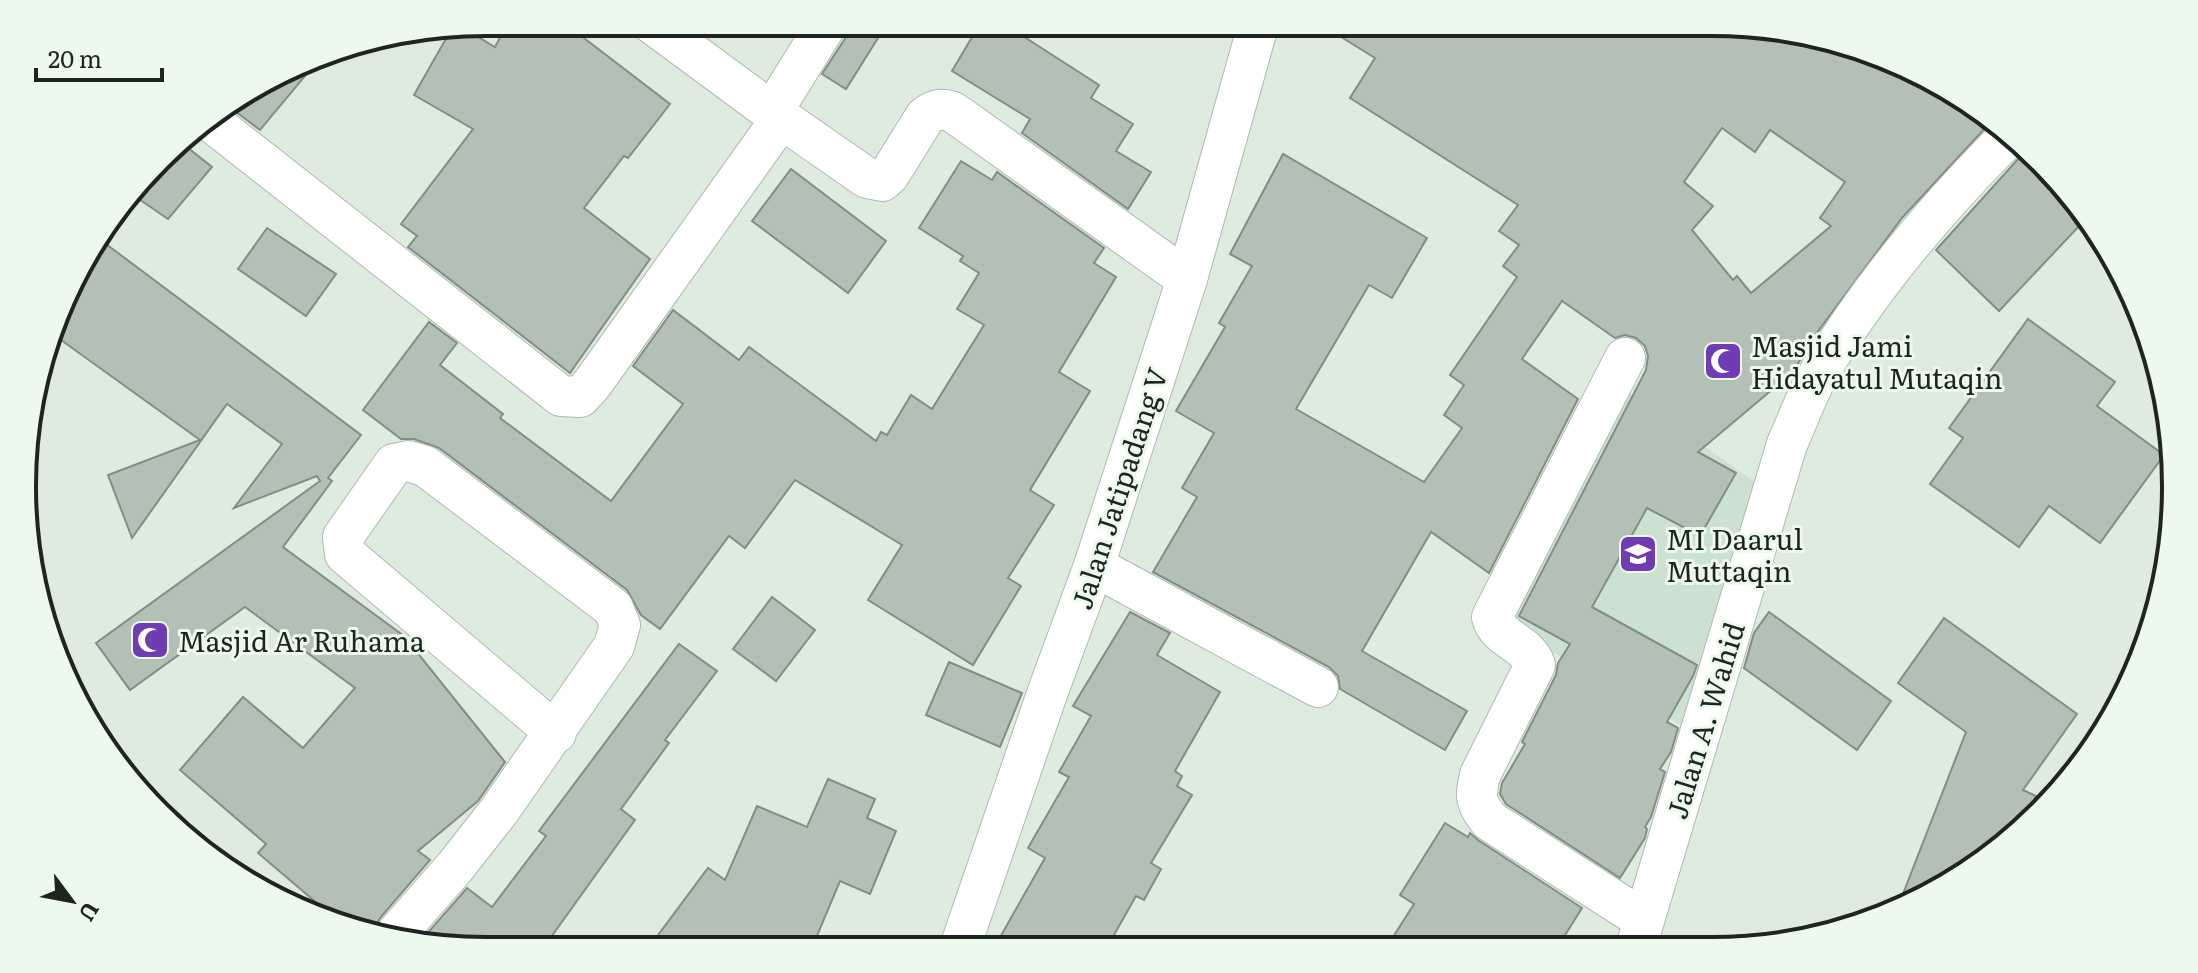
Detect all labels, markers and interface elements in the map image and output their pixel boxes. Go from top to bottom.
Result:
scale bar [36,32,162,82]
text: 20 m [48,40,102,75]
place label: Masjid Jami Hidayatul Mutaqin [1751,324,2002,398]
mosque icon: Masjid Jami Hidayatul Mutaqin [1702,340,1744,382]
street label: Jalan Jatipadang V [1059,361,1177,614]
place label: MI Daarul Muttaqin [1666,517,1803,591]
school or university icon: MI Daarul Muttaqin [1617,533,1659,575]
street label: Jalan A. Wahid [1654,616,1754,824]
mosque icon: Masjid Ar Ruhama [129,619,171,661]
place label: Masjid Ar Ruhama [178,619,425,661]
north arrow [32,861,112,941]
text: U [72,896,109,928]

